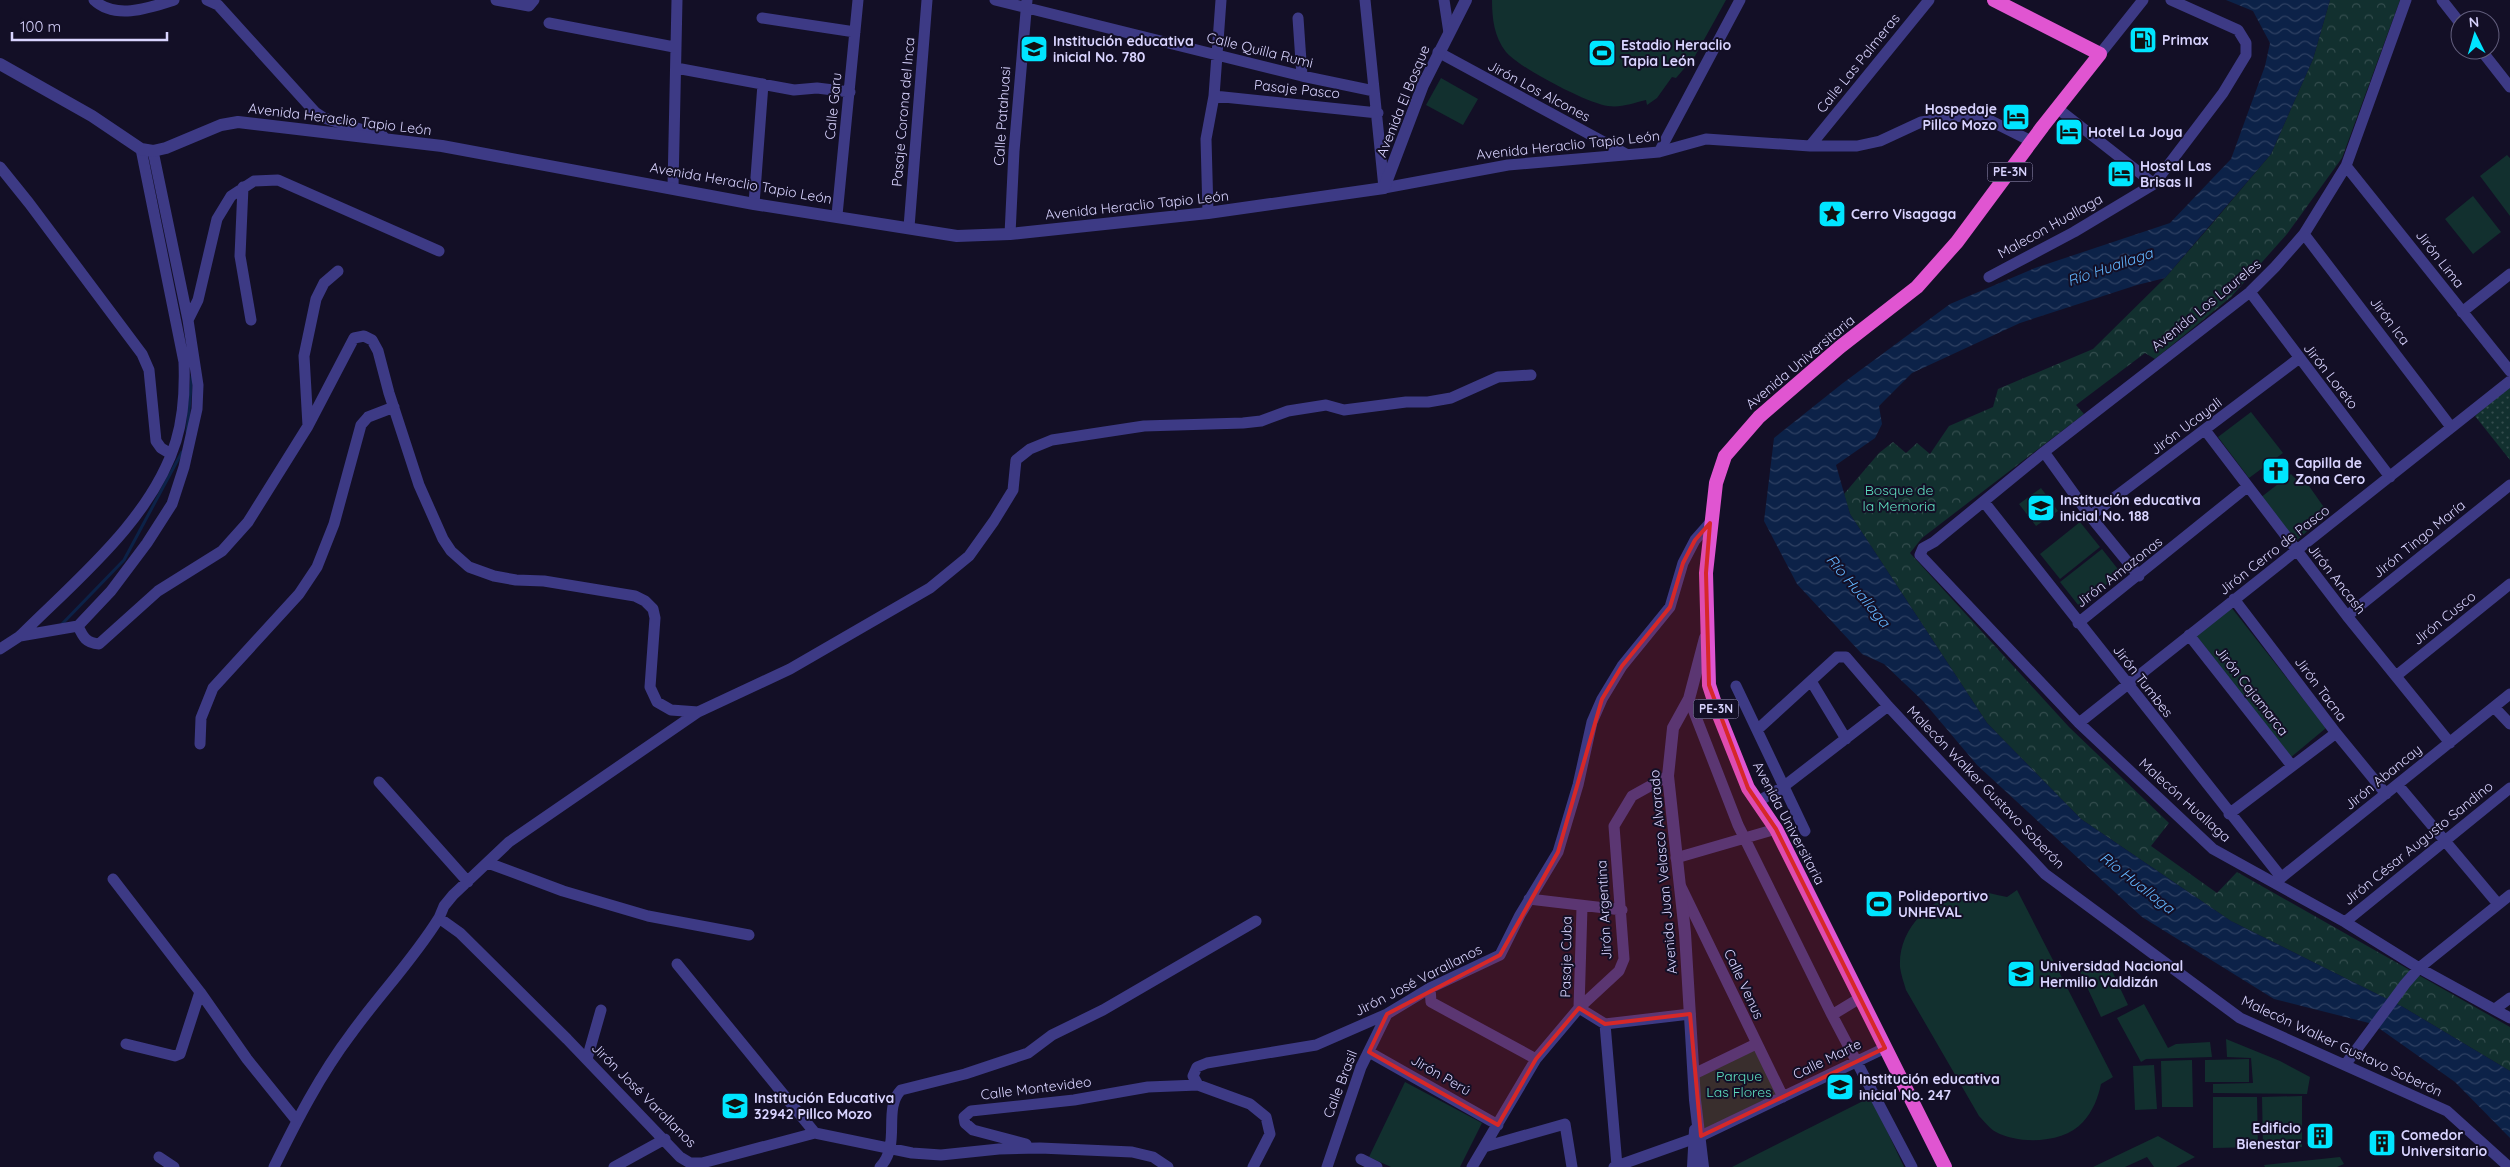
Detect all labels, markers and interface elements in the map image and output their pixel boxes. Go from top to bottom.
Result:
scale bar [12,10,168,42]
street label: Calle Las Palmeras [1812,10,1904,116]
north arrow [2450,10,2500,60]
text: N [2468,13,2480,31]
text: 100 m [20,17,61,36]
fuel station icon: Primax [2128,25,2158,55]
street label: Calle Quilla Rumi [1205,28,1315,72]
place label: Primax [2162,31,2209,49]
place label: Institución educativa inicial No. 780 [1053,32,1194,66]
school or university icon: Institución educativa inicial No. 780 [1019,34,1049,64]
place label: Estadio Heraclio Tapia León [1621,36,1731,70]
street label: Pasaje Corona del Inca [888,37,918,187]
sports icon: Estadio Heraclio Tapia León [1587,38,1617,68]
street label: Avenida El Bosque [1372,42,1434,160]
street label: Jirón Los Alcones [1485,56,1593,126]
street label: Calle Patahuasi [990,66,1014,166]
street label: Calle Garu [821,72,845,140]
street label: Pasaje Pasco [1253,76,1341,102]
street label: Avenida Heraclio Tapio León [247,99,433,139]
place label: Hospedaje Pillco Mozo [1922,100,1997,134]
hotel icon: Hospedaje Pillco Mozo [2001,102,2031,132]
hotel icon: Hotel La Joya [2054,117,2084,147]
place label: Hotel La Joya [2088,123,2182,141]
street label: Avenida Heraclio Tapio León [1475,126,1661,164]
place label: Hostal Las Brisas II [2140,157,2211,191]
street label: Avenida Heraclio Tapio León [649,158,833,208]
hotel icon: Hostal Las Brisas II [2106,159,2136,189]
road number: PE-3N [1988,162,2032,182]
street label: Avenida Heraclio Tapio León [1044,186,1230,224]
street label: Malecon Huallaga [1994,190,2106,262]
place icon: Cerro Visagaga [1817,199,1847,229]
place label: Cerro Visagaga [1851,205,1956,223]
street label: Jirón Lima [2412,226,2468,292]
water label: Río Huallaga [2065,243,2156,290]
street label: Avenida Los Laureles [2147,255,2265,355]
street label: Jirón Ica [2366,293,2414,349]
street label: Avenida Universitaria [1742,311,1858,413]
street label: Jirón Loreto [2300,339,2362,413]
street label: Jirón Ucayali [2147,393,2225,459]
place label: Capilla de Zona Cero [2295,454,2366,488]
church icon: Capilla de Zona Cero [2261,456,2291,486]
park label: Bosque de la Memoria [1862,481,1936,515]
place label: Institución educativa inicial No. 188 [2060,491,2201,525]
school or university icon: Institución educativa inicial No. 188 [2026,493,2056,523]
street label: Jirón Tingo María [2369,496,2469,582]
street label: Jirón Cerro de Pasco [2215,501,2333,599]
street label: Jirón Amazonas [2072,533,2166,611]
street label: Jirón Ancash [2304,540,2370,618]
water label: Río Huallaga [1822,550,1895,632]
street label: Jirón Cusco [2409,587,2479,649]
street label: Jirón Tumbes [2109,641,2177,721]
street label: Jirón Cajamarca [2211,643,2293,739]
street label: Jirón Tacna [2291,653,2351,725]
road number: PE-3N [1694,700,1738,719]
street label: Malecón Walker Gustavo Soberón [1903,702,2069,872]
street label: Jirón Abancay [2341,740,2425,814]
street label: Malecón Huallaga [2135,754,2235,846]
street label: Avenida Universitaria [1749,758,1829,888]
street label: Avenida Juan Velasco Alvarado [1645,769,1681,975]
street label: Jirón César Augusto Sandino [2339,777,2497,909]
water label: Río Huallaga [2096,848,2179,918]
street label: Jirón Argentina [1592,860,1616,960]
place label: Polideportivo UNHEVAL [1898,887,1989,921]
sports icon: Polideportivo UNHEVAL [1864,889,1894,919]
street label: Pasaje Cuba [1556,916,1576,998]
street label: Jirón José Varallanos [1351,940,1485,1020]
street label: Calle Venus [1720,946,1768,1022]
place label: Universidad Nacional Hermilio Valdizán [2040,957,2183,991]
school or university icon: Universidad Nacional Hermilio Valdizán [2006,959,2036,989]
street label: Malecón Walker Gustavo Soberón [2239,991,2445,1101]
street label: Calle Marte [1790,1035,1864,1083]
street label: Jirón José Varallanos [588,1039,700,1151]
street label: Calle Brasil [1319,1048,1361,1120]
street label: Jirón Perú [1408,1051,1474,1099]
park label: Parque Las Flores [1706,1067,1772,1101]
place label: Institución educativa inicial No. 247 [1859,1070,2000,1104]
street label: Calle Montevideo [980,1072,1092,1104]
school or university icon: Institución educativa inicial No. 247 [1825,1072,1855,1102]
place label: Institución Educativa 32942 Pillco Mozo [754,1089,894,1123]
school or university icon: Institución Educativa 32942 Pillco Mozo [720,1091,750,1121]
place label: Edificio Bienestar [2236,1119,2301,1153]
building icon: Edificio Bienestar [2305,1121,2335,1151]
place label: Comedor Universitario [2401,1126,2488,1160]
building icon: Comedor Universitario [2367,1128,2397,1158]

